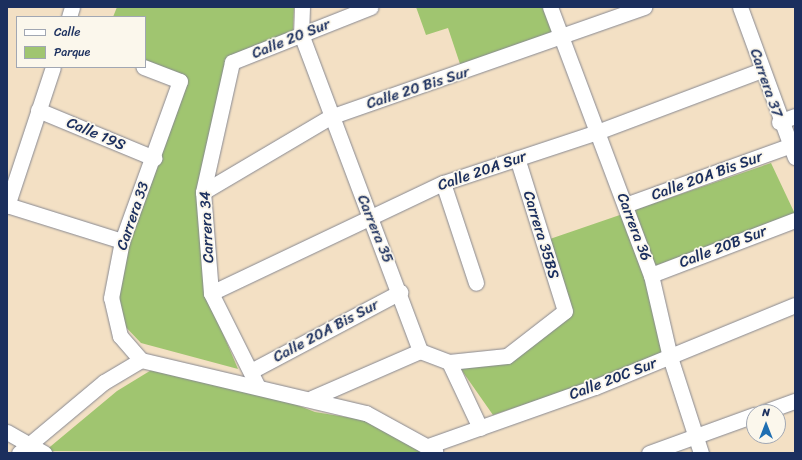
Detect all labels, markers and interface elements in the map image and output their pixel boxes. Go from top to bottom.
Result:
street label: Calle 20 Sur [249,15,333,63]
legend [16,16,146,68]
text: Calle [54,21,81,43]
text: Parque [54,41,90,63]
street label: Carrera 37 [746,46,786,120]
street label: Calle 20 Bis Sur [364,63,472,113]
street label: Calle 19S [64,114,128,154]
street label: Calle 20A Sur [435,147,529,195]
street label: Calle 20A Bis Sur [649,148,765,204]
street label: Carrera 33 [113,180,153,252]
street label: Carrera 35BS [519,189,563,281]
street label: Carrera 34 [196,191,218,263]
street label: Carrera 36 [613,191,655,263]
street label: Carrera 35 [353,192,397,266]
street label: Calle 20B Sur [677,222,769,272]
street label: Calle 20A Bis Sur [270,296,382,366]
street label: Calle 20C Sur [567,354,659,404]
text: N [762,403,770,422]
north arrow [746,404,786,444]

